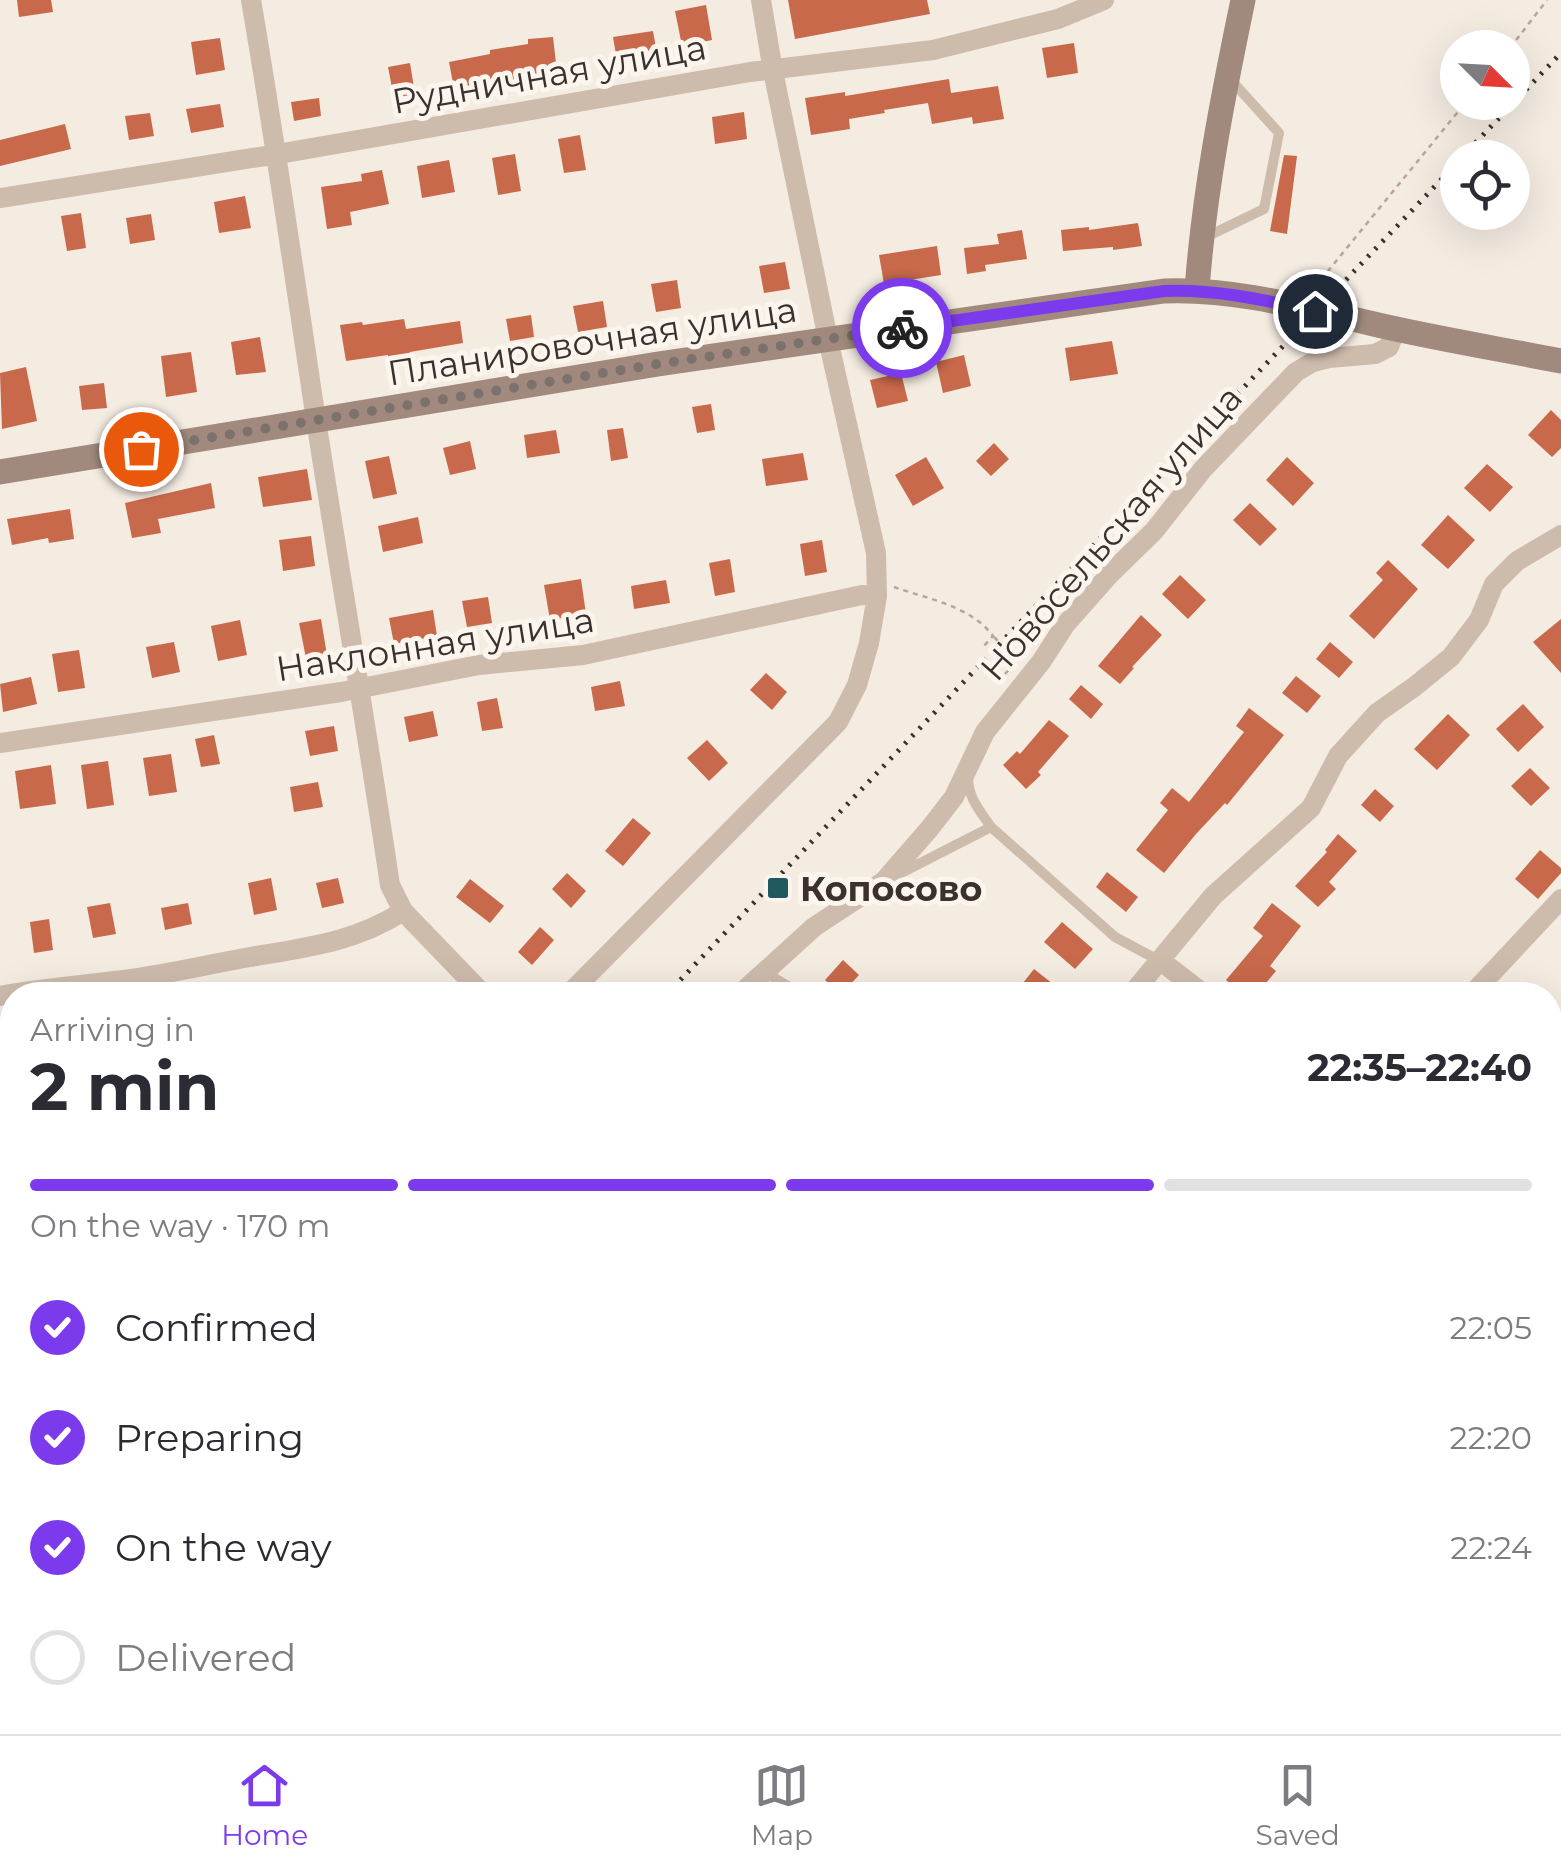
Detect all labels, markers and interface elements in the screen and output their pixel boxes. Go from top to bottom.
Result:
street label: Рудничная улица [388,25,710,123]
north arrow [1440,30,1530,120]
map controls [1440,30,1530,230]
button: locate [1440,140,1530,230]
pin [1273,269,1358,354]
courier [852,278,952,378]
icon: home [1288,284,1343,339]
street label: Планировочная улица [384,287,800,395]
icon: bike [875,301,930,356]
street label: Новосельская улица [971,377,1251,689]
pin [99,407,184,492]
icon: bag [114,422,169,477]
street label: Наклонная улица [273,598,597,690]
place label: Копосово [800,867,982,910]
marker: Копосово [765,875,791,901]
text: Arriving in [30,1010,195,1049]
text: 22:35–22:40 [1307,1044,1532,1091]
text: 2 min [30,1047,219,1126]
text: On the way · 170 m [30,1206,330,1245]
icon: check [30,1300,85,1355]
text: Confirmed [115,1304,318,1351]
text: 22:05 [1450,1308,1532,1347]
icon: check [30,1410,85,1465]
text: Preparing [115,1414,304,1461]
text: 22:20 [1450,1418,1532,1457]
icon: check [30,1520,85,1575]
text: On the way [115,1524,332,1571]
text: 22:24 [1450,1528,1532,1567]
text: Delivered [115,1634,296,1681]
tab: Home [221,1758,308,1852]
tab: Map [751,1758,813,1852]
tab: Saved [1256,1758,1340,1852]

